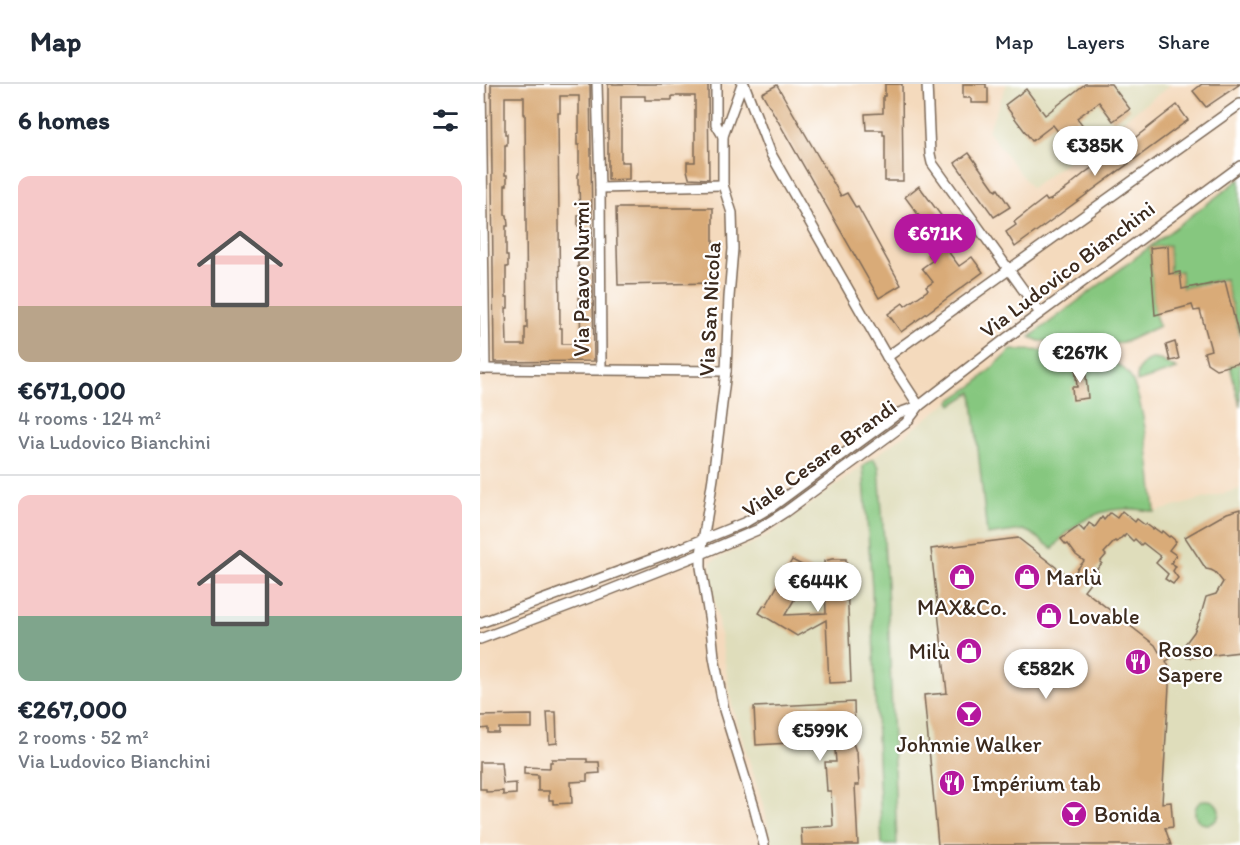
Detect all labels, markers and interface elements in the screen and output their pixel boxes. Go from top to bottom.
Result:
text: Map [30,24,81,58]
text: Map [995,29,1034,54]
text: Layers [1067,29,1125,54]
text: Share [1158,29,1210,54]
text: 6 homes [18,104,110,136]
icon: filters [429,104,462,137]
pin: €385K [1053,126,1137,177]
text: €385K [1067,133,1123,157]
street label: Via Ludovico Bianchini [975,195,1160,344]
street label: Via Paavo Nurmi [568,201,595,357]
pin: €671K [893,214,977,265]
icon: home [186,215,294,323]
text: €671K [908,221,962,245]
street label: Via San Nicola [692,240,727,377]
pin: €267K [1038,333,1122,384]
text: €267K [1052,340,1108,364]
text: €671,000 [18,374,126,406]
street label: Viale Cesare Brandi [737,393,902,524]
text: 4 rooms · 124 m² [18,406,161,430]
text: Via Ludovico Bianchini [18,430,211,454]
icon: home [186,534,294,642]
pin: €644K [776,562,860,613]
shop icon: MAX&Co. [947,562,977,592]
shop icon: Marlù [1012,562,1042,592]
place label: Marlù [1046,564,1102,591]
text: €644K [789,569,847,593]
place label: MAX&Co. [917,594,1007,621]
shop icon: Lovable [1034,601,1064,631]
place label: Lovable [1068,603,1140,630]
shop icon: Milù [954,636,984,666]
place label: Rosso Sapere [1158,636,1223,688]
place label: Milù [909,638,950,665]
restaurant icon: Rosso Sapere [1123,647,1153,677]
pin: €582K [1004,649,1088,700]
text: €582K [1018,656,1074,680]
text: €267,000 [18,693,127,725]
bar icon: Johnnie Walker [954,699,984,729]
pin: €599K [778,711,862,762]
text: €599K [792,718,848,742]
text: 2 rooms · 52 m² [18,725,149,749]
place label: Johnnie Walker [897,731,1042,758]
text: Via Ludovico Bianchini [18,749,211,773]
restaurant icon: Impérium tab [937,768,967,798]
place label: Impérium tab [972,770,1101,797]
bar icon: Bonida [1059,799,1089,829]
place label: Bonida [1094,801,1161,828]

